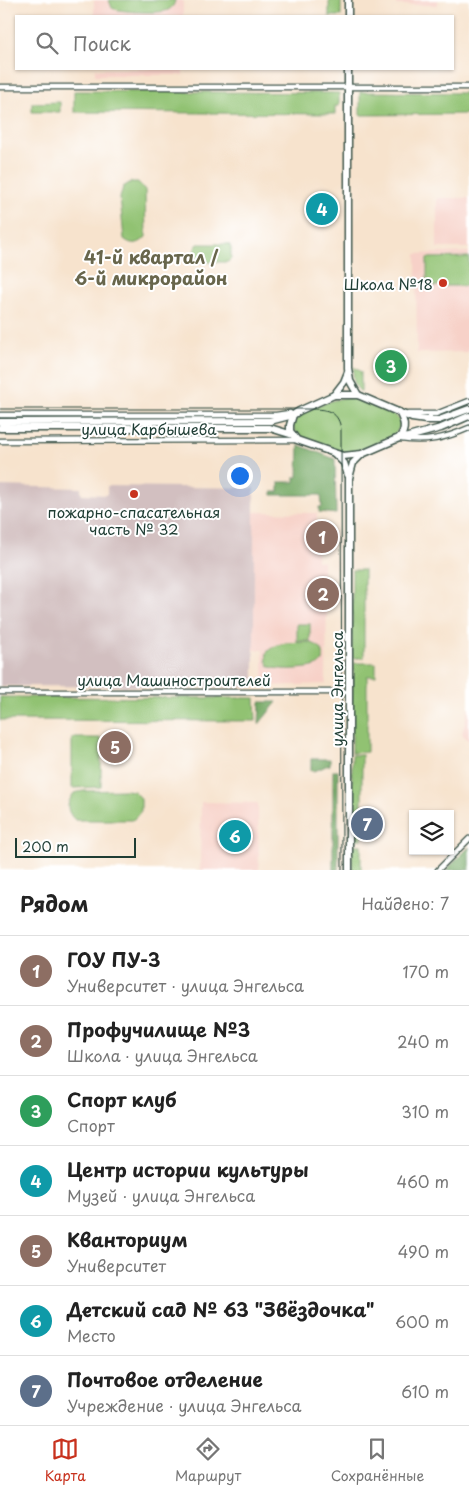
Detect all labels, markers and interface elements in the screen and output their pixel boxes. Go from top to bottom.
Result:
search box [15,15,454,70]
icon: search [33,29,61,57]
text: Поиск [73,29,131,57]
pin: 4 [306,190,338,228]
district label: 41-й квартал / 6-й микрорайон [74,243,228,291]
place label: Школа №18 [344,272,433,295]
marker: Школа №18 [437,277,449,289]
pin: 3 [375,347,407,385]
street label: улица Карбышева [81,417,217,440]
your location [227,463,253,489]
marker: пожарно-спасательная часть № 32 [128,488,140,500]
place label: пожарно-спасательная часть № 32 [48,500,220,540]
pin: 1 [306,518,338,556]
pin: 2 [307,575,339,613]
street label: улица Энгельса [325,631,348,747]
street label: улица Машиностроителей [77,668,271,691]
pin: 5 [99,728,131,766]
pin: 7 [351,805,383,843]
map controls [409,810,454,855]
button: layers [409,810,454,855]
pin: 6 [219,817,251,855]
scale bar [15,835,136,858]
text: 200 m [22,836,69,857]
text: Рядом [20,887,88,919]
text: Найдено: 7 [362,891,449,915]
text: ГОУ ПУ-3 [67,945,161,973]
text: 1 [32,959,40,983]
text: 170 m [403,959,449,983]
text: Университет · улица Энгельса [67,973,304,997]
text: Профучилище №3 [67,1015,250,1043]
text: 2 [30,1029,42,1053]
text: 240 m [397,1029,449,1053]
text: Школа · улица Энгельса [67,1043,258,1067]
text: Спорт клуб [67,1085,177,1113]
text: 3 [31,1099,41,1123]
text: 310 m [401,1099,449,1123]
text: Спорт [67,1113,115,1137]
text: Центр истории культуры [67,1155,309,1183]
text: 4 [31,1169,41,1193]
text: 460 m [397,1169,449,1193]
text: Музей · улица Энгельса [67,1183,255,1207]
text: Кванториум [67,1225,188,1253]
text: 5 [31,1239,41,1263]
text: 490 m [398,1239,449,1263]
text: Университет [67,1253,166,1277]
text: Детский сад № 63 "Звёздочка" [67,1295,375,1323]
text: 6 [30,1309,42,1333]
text: 600 m [395,1309,449,1333]
text: Место [67,1323,116,1347]
text: Почтовое отделение [67,1365,263,1393]
text: 7 [31,1379,41,1403]
text: 610 m [401,1379,449,1403]
text: Учреждение · улица Энгельса [67,1393,302,1417]
tab: Карта [45,1435,86,1486]
tab: Маршрут [175,1435,241,1486]
tab: Сохранённые [331,1435,424,1486]

